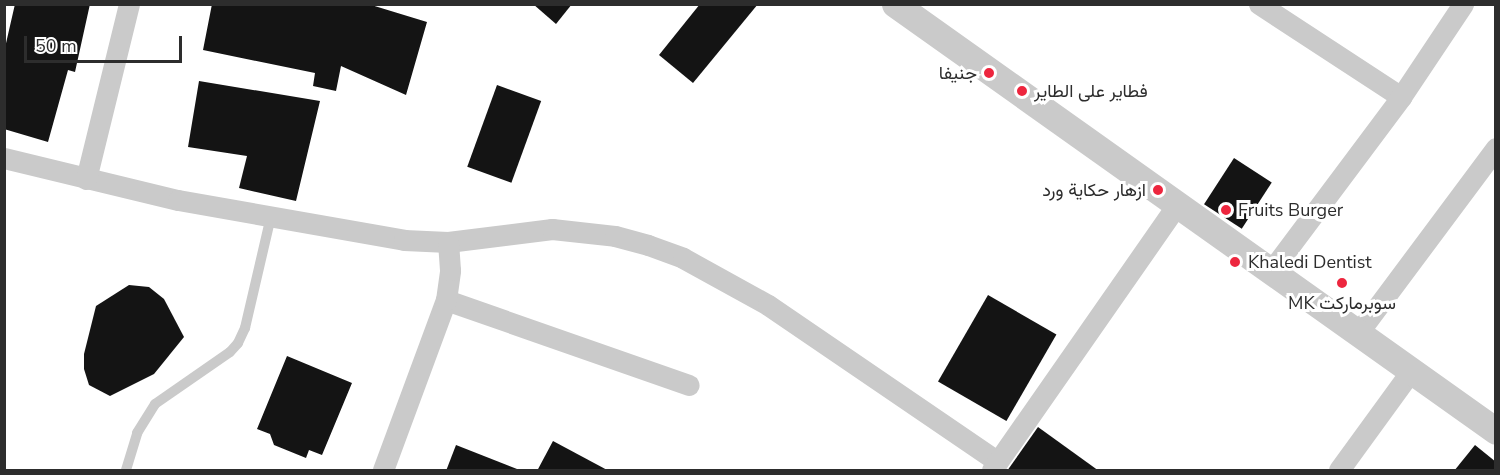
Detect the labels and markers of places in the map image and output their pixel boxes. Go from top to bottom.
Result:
place label: جنيفا [939,62,977,84]
marker: جنيفا [982,66,996,80]
place label: فطاير على الطاير [1034,80,1148,102]
marker: فطاير على الطاير [1015,84,1029,98]
place label: ازهار حكاية ورد [1042,179,1146,201]
marker: ازهار حكاية ورد [1151,183,1165,197]
place label: Fruits Burger [1238,199,1343,221]
marker: Fruits Burger [1219,203,1233,217]
place label: Khaledi Dentist [1248,251,1372,273]
marker: Khaledi Dentist [1226,253,1244,271]
marker: MK سوبرماركت [1335,276,1349,290]
place label: MK سوبرماركت [1288,292,1396,314]

